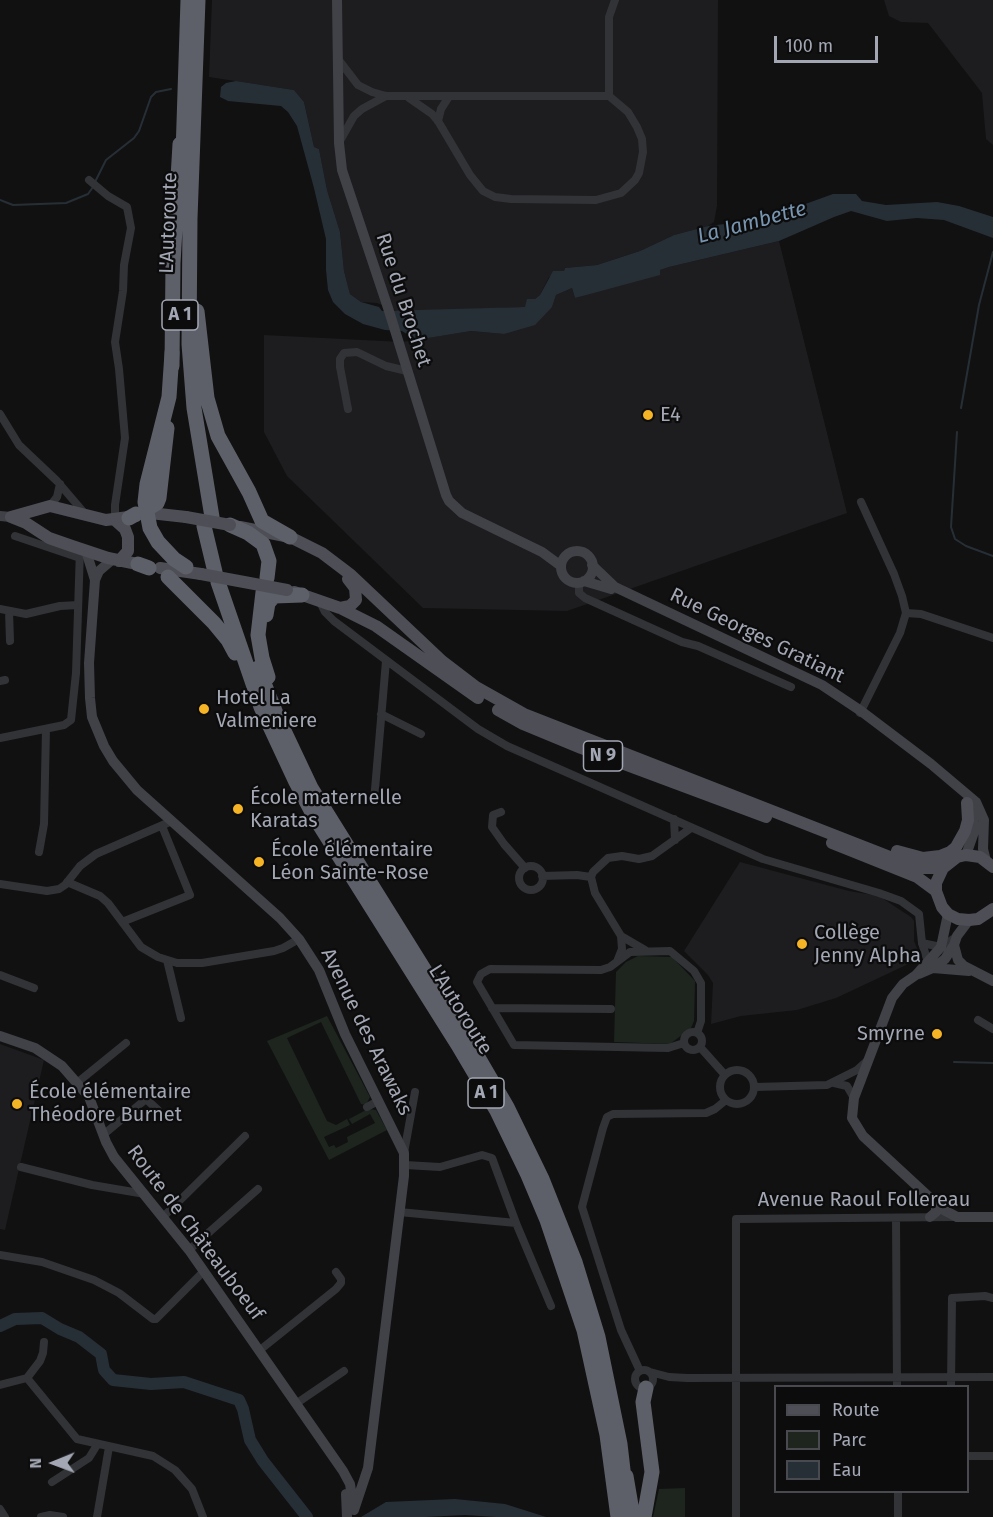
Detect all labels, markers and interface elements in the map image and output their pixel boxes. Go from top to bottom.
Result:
scale bar [777,24,880,62]
text: 100 m [785,35,833,57]
street label: L'Autoroute [155,172,183,274]
water label: La Jambette [695,196,809,250]
street label: Rue du Brochet [370,230,436,370]
road number: A 1 [162,300,198,330]
place label: E4 [660,403,681,427]
marker: E4 [641,408,655,422]
street label: Rue Georges Gratiant [666,583,848,689]
place label: Hotel La Valmeniere [216,686,317,733]
marker: Hotel La Valmeniere [197,702,211,716]
road number: N 9 [584,741,622,771]
place label: École maternelle Karatas [250,786,402,833]
marker: École maternelle Karatas [231,802,245,816]
place label: École élémentaire Léon Sainte-Rose [271,838,433,885]
marker: École élémentaire Léon Sainte-Rose [252,855,266,869]
place label: Collège Jenny Alpha [814,921,921,968]
marker: Collège Jenny Alpha [795,937,809,951]
street label: Avenue des Arawaks [315,945,417,1119]
street label: L'Autoroute [423,961,497,1059]
place label: Smyrne [857,1022,925,1046]
marker: Smyrne [930,1027,944,1041]
road number: A 1 [468,1078,504,1108]
place label: École élémentaire Théodore Burnet [29,1080,191,1127]
marker: École élémentaire Théodore Burnet [10,1097,24,1111]
street label: Route de Châteauboeuf [121,1141,269,1325]
street label: Avenue Raoul Follereau [758,1188,970,1212]
legend [774,1385,969,1493]
text: Route [832,1399,880,1421]
text: Parc [832,1429,866,1451]
north arrow [24,1433,84,1493]
text: N [26,1458,45,1469]
text: Eau [832,1459,862,1481]

